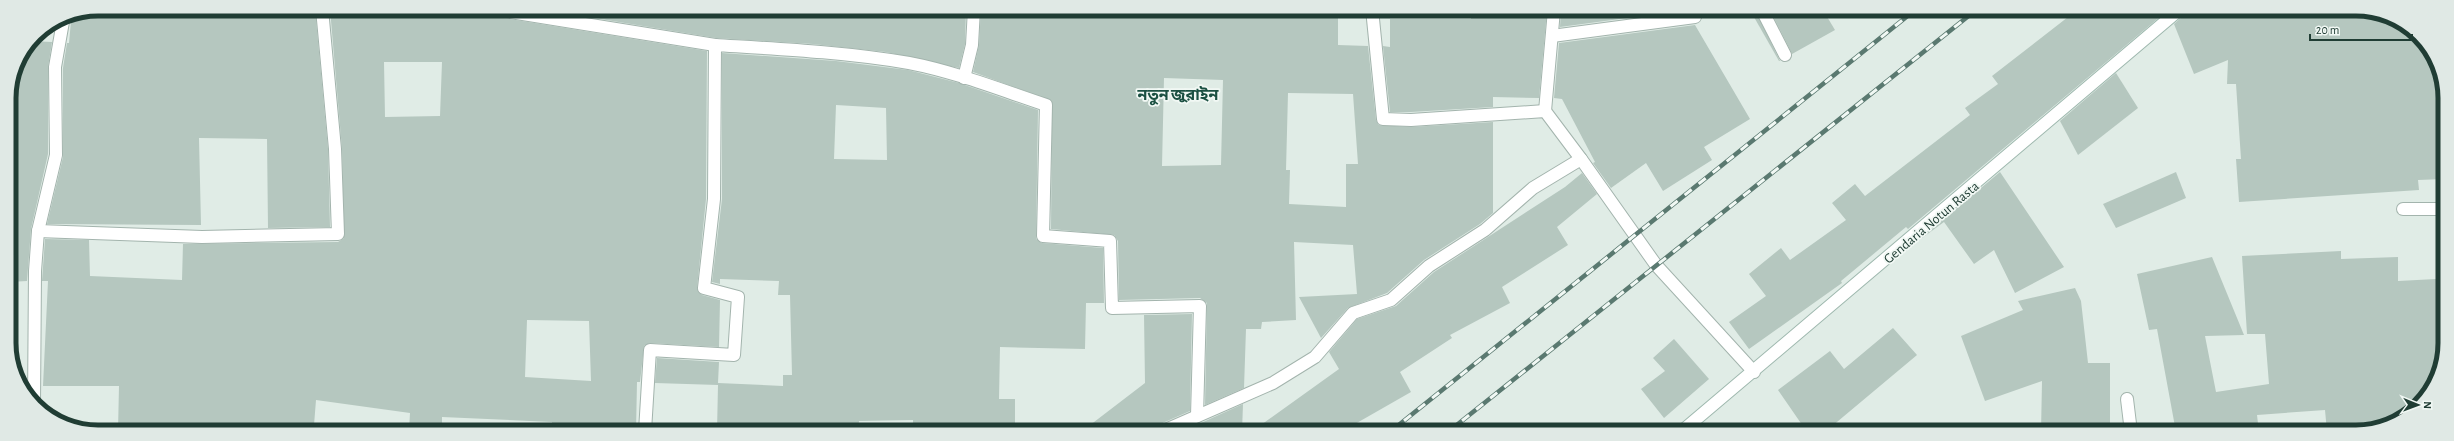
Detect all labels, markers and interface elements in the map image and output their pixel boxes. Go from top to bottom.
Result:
scale bar [2310,16,2412,42]
text: 20 m [2316,24,2339,36]
district label: নতুন জুরাইন [1137,86,1220,106]
street label: Gendaria Notun Rasta [1881,179,1982,266]
north arrow [2398,385,2438,425]
text: N [2422,401,2433,409]

